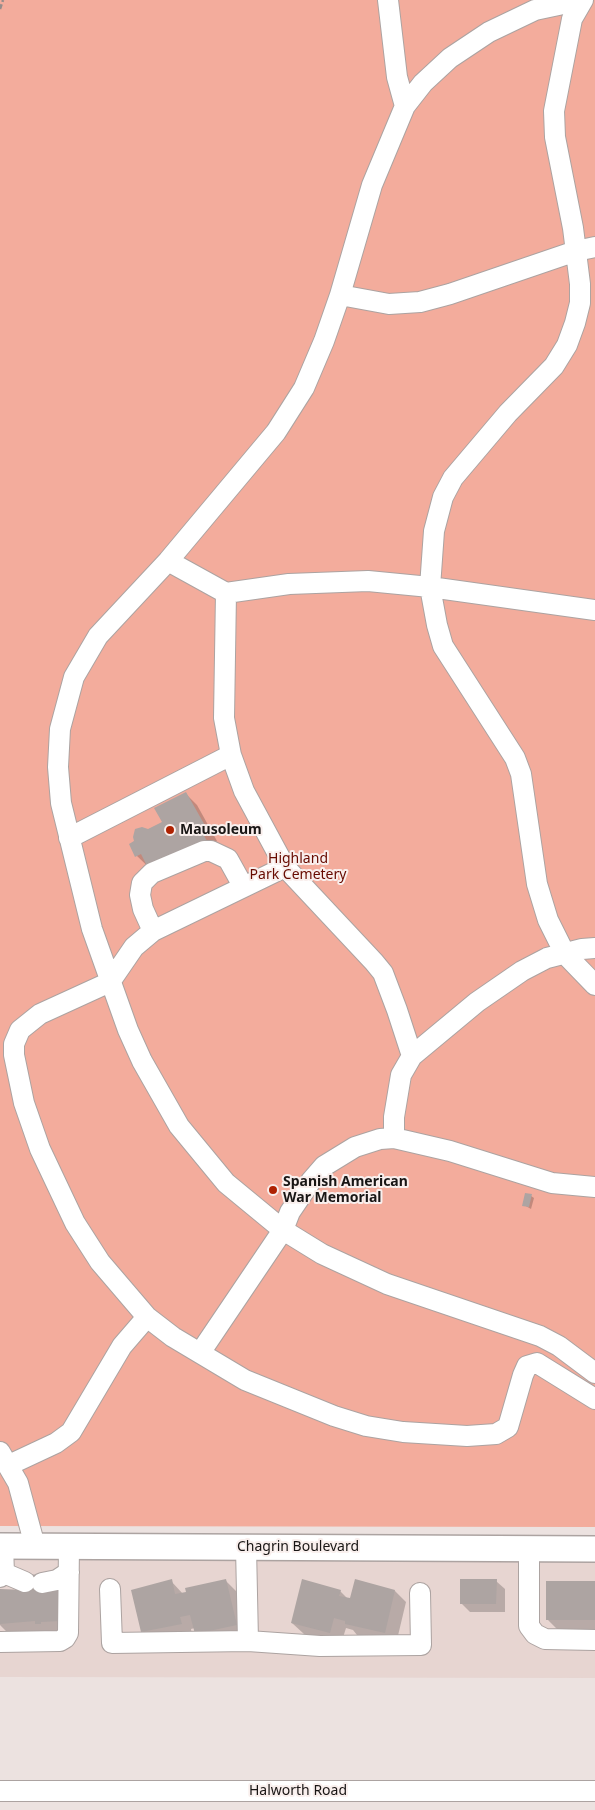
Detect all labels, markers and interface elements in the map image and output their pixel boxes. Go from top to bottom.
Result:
place label: Mausoleum [180,822,262,838]
marker: Mausoleum [164,824,176,836]
park label: Highland Park Cemetery [250,851,346,884]
place label: Spanish American War Memorial [283,1174,408,1206]
marker: Spanish American War Memorial [267,1184,279,1196]
street label: Chagrin Boulevard [237,1539,359,1555]
street label: Halworth Road [249,1783,347,1799]

